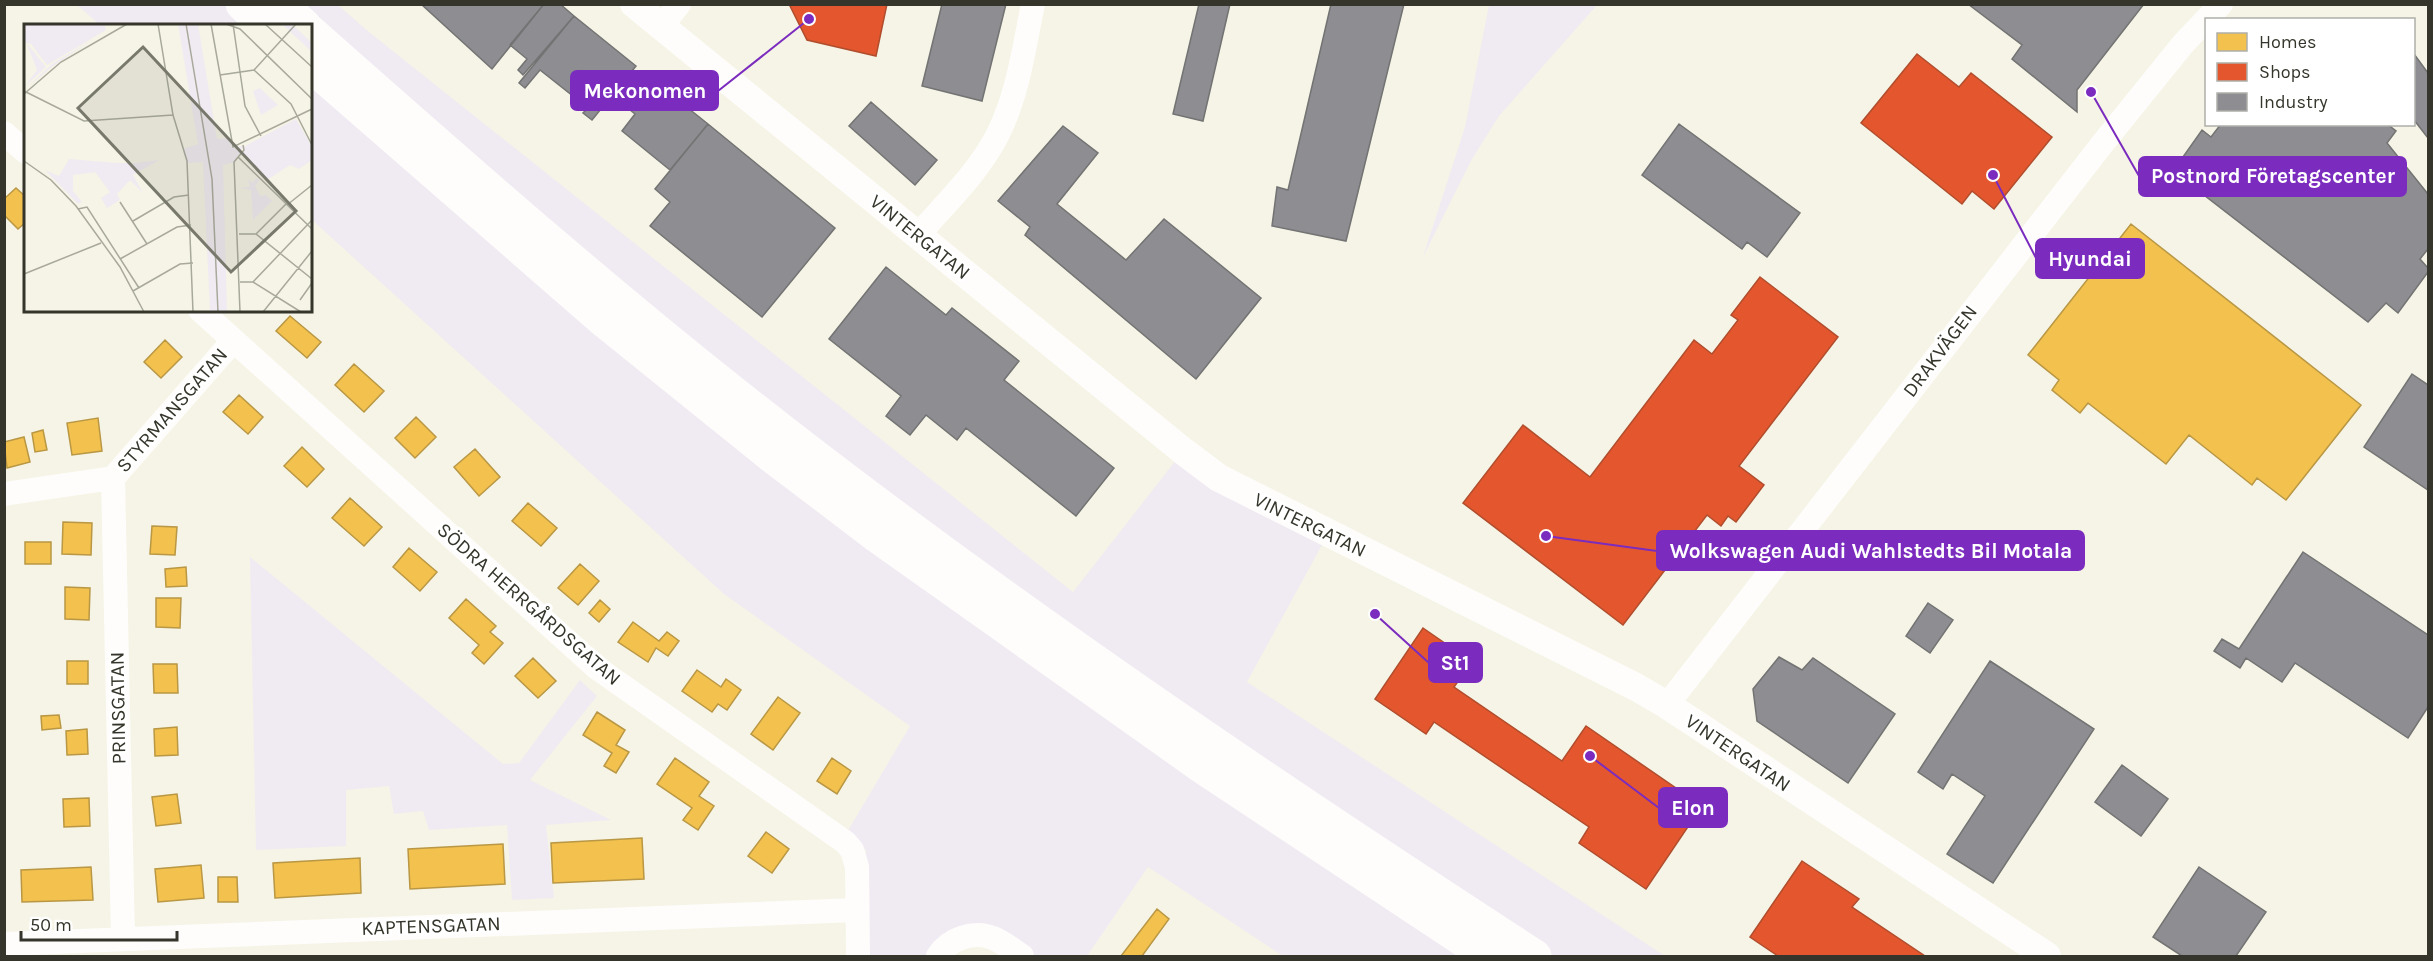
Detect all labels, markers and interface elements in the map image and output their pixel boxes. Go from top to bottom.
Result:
legend [2205,18,2415,126]
inset map [24,24,312,312]
text: Homes [2259,31,2316,53]
text: Shops [2259,61,2311,83]
callout: Mekonomen [571,71,718,110]
text: Mekonomen [584,79,706,103]
text: Industry [2259,91,2328,113]
callout: Postnord Företagscenter [2139,157,2406,196]
text: Postnord Företagscenter [2151,164,2396,188]
street label: VINTERGATAN [865,190,975,284]
callout: Hyundai [2036,239,2144,278]
text: Hyundai [2048,247,2132,271]
street label: DRAKVÄGEN [1898,301,1982,401]
street label: STYRMANSGATAN [112,343,232,477]
street label: VINTERGATAN [1250,488,1370,562]
street label: SÖDRA HERRGÅRDSGATAN [433,518,625,690]
callout: Wolkswagen Audi Wahlstedts Bil Motala [1657,531,2084,570]
text: Wolkswagen Audi Wahlstedts Bil Motala [1670,539,2072,563]
callout: St1 [1429,643,1482,682]
text: St1 [1440,651,1470,675]
street label: PRINSGATAN [106,652,130,764]
street label: VINTERGATAN [1681,709,1795,797]
callout: Elon [1659,788,1727,827]
text: Elon [1671,796,1715,820]
scale bar [21,904,177,942]
street label: KAPTENSGATAN [361,912,501,940]
text: 50 m [30,914,72,936]

